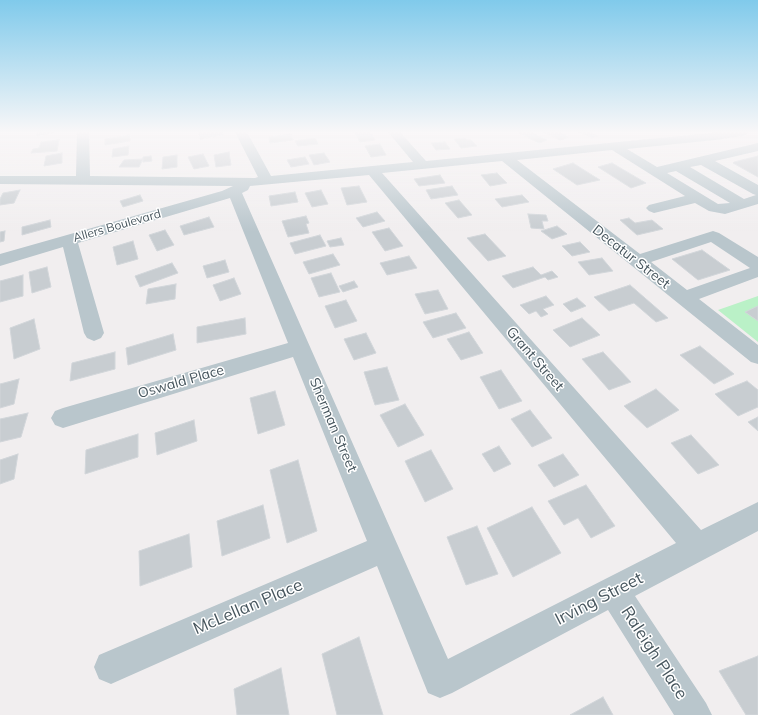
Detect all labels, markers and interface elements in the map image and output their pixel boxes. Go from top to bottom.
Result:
street label: Allers Boulevard [71,207,163,245]
street label: Decatur Street [589,222,673,292]
street label: Grant Street [503,324,567,394]
street label: Oswald Place [136,362,226,402]
street label: Sherman Street [306,375,360,475]
street label: Irving Street [552,568,646,630]
street label: McLellan Place [190,575,306,639]
street label: Raleigh Place [616,603,692,703]

